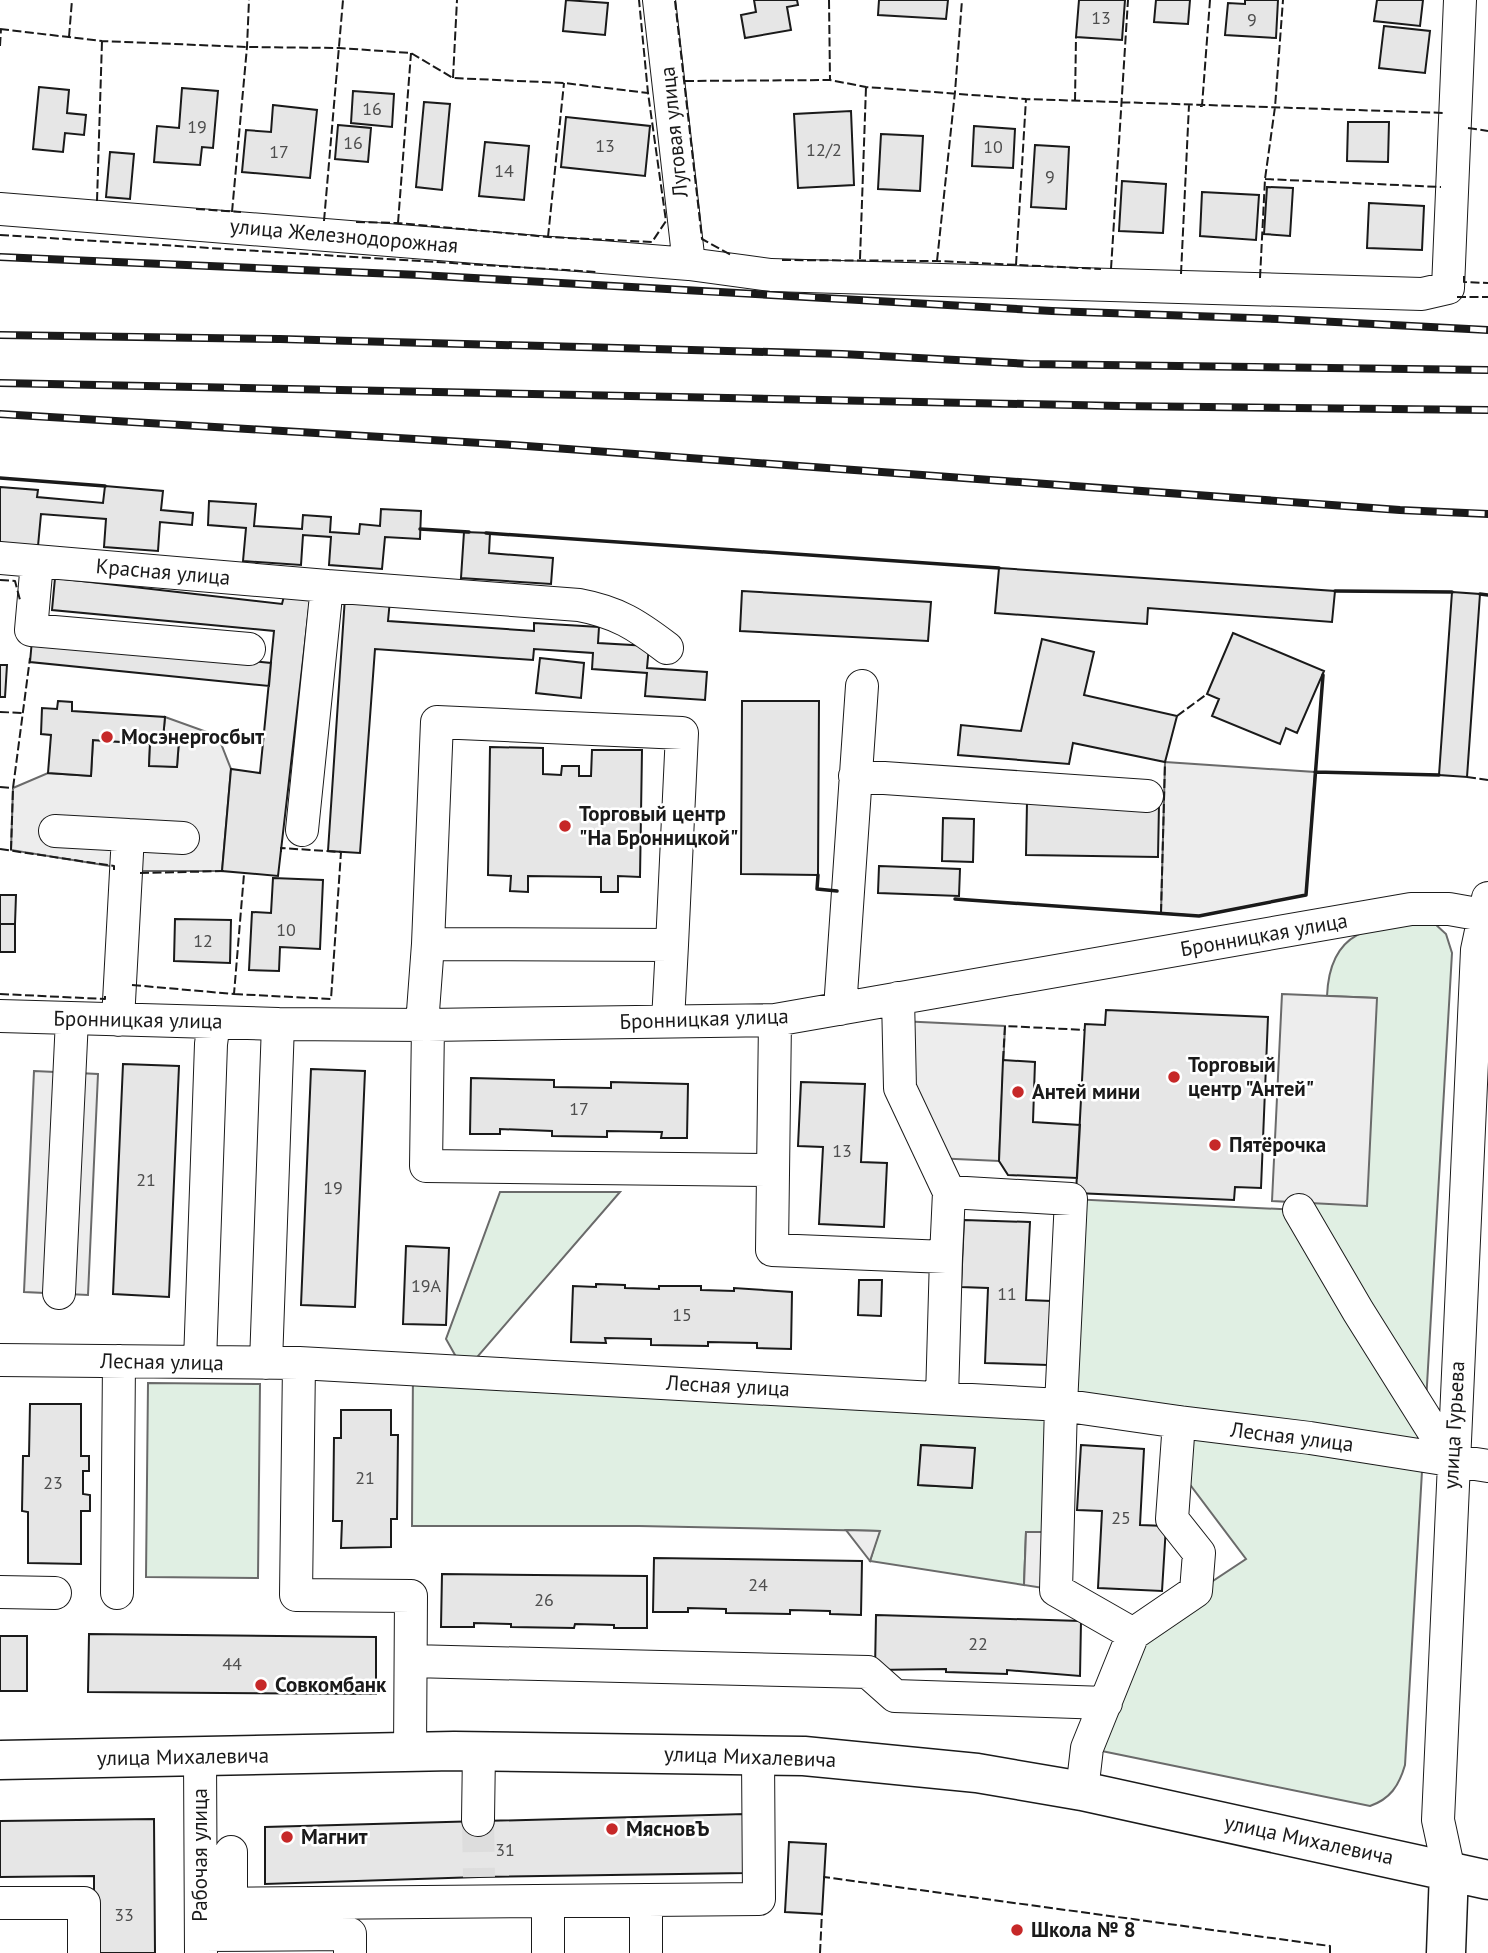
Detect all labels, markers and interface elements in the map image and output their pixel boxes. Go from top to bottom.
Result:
house number: 13 [1091,6,1111,29]
house number: 9 [1247,8,1257,31]
street label: Луговая улица [653,65,694,200]
house number: 16 [362,97,382,120]
house number: 19 [187,115,207,138]
house number: 16 [343,131,363,154]
house number: 13 [595,134,615,157]
house number: 10 [983,135,1003,158]
house number: 12/2 [806,138,842,161]
house number: 17 [269,140,289,163]
house number: 14 [494,159,514,182]
house number: 9 [1045,165,1055,188]
street label: улица Железнодорожная [229,212,459,259]
street label: Красная улица [95,552,231,591]
place label: Мосэнергосбыт [121,723,264,750]
marker: Мосэнергосбыт [99,729,115,745]
place label: Торговый центр "На Бронницкой" [579,800,738,851]
marker: Торговый центр "На Бронницкой" [557,818,573,834]
street label: Бронницкая улица [1178,907,1350,963]
house number: 10 [276,918,296,941]
house number: 12 [193,929,213,952]
street label: Бронницкая улица [619,1002,789,1035]
street label: Бронницкая улица [53,1005,223,1034]
place label: Торговый центр "Антей" [1188,1051,1314,1102]
marker: Торговый центр "Антей" [1166,1069,1182,1085]
place label: Антей мини [1032,1078,1140,1105]
marker: Антей мини [1010,1084,1026,1100]
house number: 17 [569,1097,589,1120]
place label: Пятёрочка [1229,1131,1326,1158]
marker: Пятёрочка [1207,1137,1223,1153]
house number: 13 [832,1139,852,1162]
house number: 21 [136,1168,156,1191]
house number: 19 [323,1176,343,1199]
house number: 19А [411,1274,442,1297]
house number: 11 [997,1282,1017,1305]
house number: 15 [672,1303,692,1326]
street label: Лесная улица [99,1347,224,1376]
street label: улица Гурьева [1437,1360,1470,1490]
street label: Лесная улица [665,1369,791,1402]
street label: Лесная улица [1228,1415,1355,1457]
house number: 21 [355,1466,375,1489]
house number: 23 [43,1471,63,1494]
house number: 25 [1111,1506,1131,1529]
house number: 24 [748,1573,768,1596]
house number: 26 [534,1588,554,1611]
house number: 22 [968,1632,988,1655]
house number: 44 [222,1652,242,1675]
place label: Совкомбанк [275,1671,387,1698]
marker: Совкомбанк [253,1677,269,1693]
street label: улица Михалевича [663,1740,837,1773]
street label: улица Михалевича [97,1741,269,1772]
street label: Рабочая улица [186,1788,213,1922]
street label: улица Михалевича [1222,1808,1396,1871]
place label: МясновЪ [626,1815,710,1842]
marker: МясновЪ [604,1821,620,1837]
place label: Магнит [301,1823,368,1850]
marker: Магнит [279,1829,295,1845]
house number: 31 [495,1838,515,1861]
house number: 33 [114,1903,134,1926]
place label: Школа № 8 [1031,1916,1136,1943]
marker: Школа № 8 [1009,1922,1025,1938]

